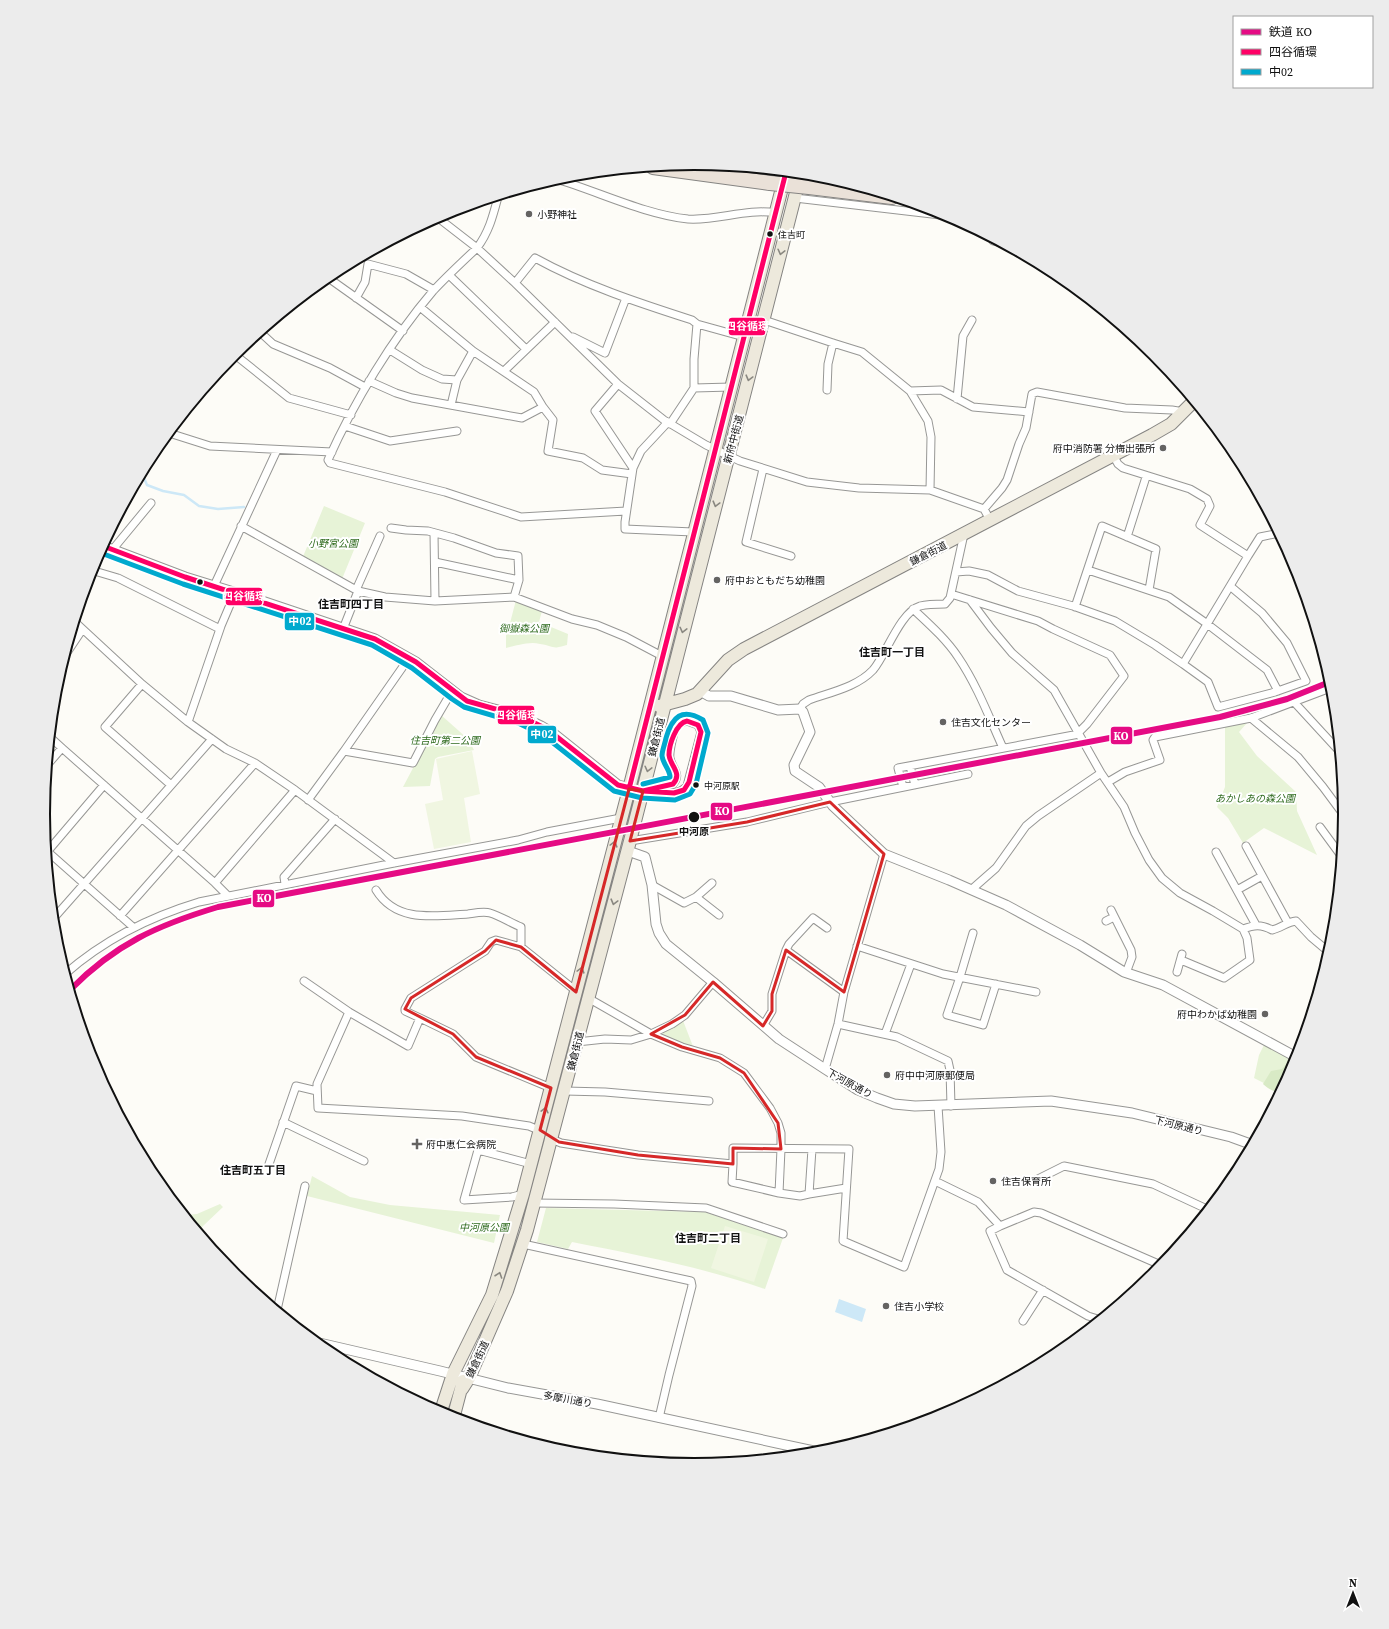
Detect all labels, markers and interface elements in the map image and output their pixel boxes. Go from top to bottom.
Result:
legend [1233,16,1373,88]
text: 鉄道 KO [1269,24,1312,40]
text: 四谷循環 [1269,44,1317,60]
text: 中02 [1269,64,1293,80]
place label: 小野神社 [537,208,577,221]
marker: 小野神社 [524,209,534,219]
marker: 住吉町 [765,229,775,239]
place label: 住吉町 [777,229,805,241]
one-way arrow [777,248,786,255]
line badge: 四谷循環 [728,317,766,336]
text: 四谷循環 [725,319,769,334]
one-way arrow [745,374,754,381]
street label: 新府中街道 [721,413,746,465]
place label: 府中消防署 分梅出張所 [1053,442,1155,455]
marker: 府中消防署 分梅出張所 [1158,443,1168,453]
one-way arrow [712,500,721,507]
park label: 小野宮公園 [308,537,360,550]
street label: 鎌倉街道 [907,539,949,568]
place label: 府中おともだち幼稚園 [725,574,825,587]
marker: 府中おともだち幼稚園 [712,575,722,585]
unlabelled marker [195,577,205,587]
line badge: 四谷循環 [225,587,263,606]
text: 四谷循環 [222,589,266,604]
district label: 住吉町四丁目 [318,597,384,612]
line badge: 中02 [284,612,315,631]
text: 中02 [289,614,311,629]
park label: 御嶽森公園 [499,622,551,635]
one-way arrow [680,626,688,633]
district label: 住吉町一丁目 [859,645,925,660]
line badge: 四谷循環 [497,705,535,725]
text: 四谷循環 [494,708,538,723]
street label: 鎌倉街道 [645,716,668,758]
place label: 住吉文化センター [951,716,1031,729]
marker: 住吉文化センター [938,717,948,727]
line badge: 中02 [527,725,557,744]
line badge: KO [1110,726,1133,745]
text: 中02 [531,727,553,742]
text: KO [1113,729,1129,744]
park label: 住吉町第二公園 [410,734,482,747]
one-way arrow [645,766,653,772]
marker: 中河原駅 [691,780,701,790]
place label: 中河原駅 [704,780,740,792]
park label: あかしあの森公園 [1215,792,1297,805]
line badge: KO [710,802,733,821]
text: KO [714,804,730,819]
marker: 中河原 [687,810,701,824]
place label: 中河原 [679,825,709,838]
one-way arrow [610,841,618,848]
line badge: KO [252,889,275,908]
text: KO [256,891,272,906]
one-way arrow [610,898,619,905]
one-way arrow [577,967,585,973]
place label: 府中わかば幼稚園 [1177,1008,1257,1021]
marker: 府中わかば幼稚園 [1260,1009,1270,1019]
street label: 鎌倉街道 [564,1030,587,1072]
street label: 下河原通り [825,1066,875,1101]
place label: 府中中河原郵便局 [895,1069,975,1082]
marker: 府中中河原郵便局 [882,1070,892,1080]
one-way arrow [541,1106,549,1113]
street label: 下河原通り [1153,1113,1205,1138]
marker: 府中恵仁会病院 [411,1138,423,1150]
place label: 府中恵仁会病院 [426,1138,496,1151]
district label: 住吉町五丁目 [220,1163,286,1178]
place label: 住吉保育所 [1001,1175,1051,1188]
marker: 住吉保育所 [988,1176,998,1186]
park label: 中河原公園 [459,1221,511,1234]
district label: 住吉町二丁目 [675,1231,741,1246]
one-way arrow [494,1272,502,1279]
place label: 住吉小学校 [894,1300,944,1313]
marker: 住吉小学校 [881,1301,891,1311]
street label: 鎌倉街道 [463,1338,492,1380]
street label: 多摩川通り [542,1389,594,1410]
north arrow [1333,1573,1373,1613]
text: N [1349,1576,1357,1591]

